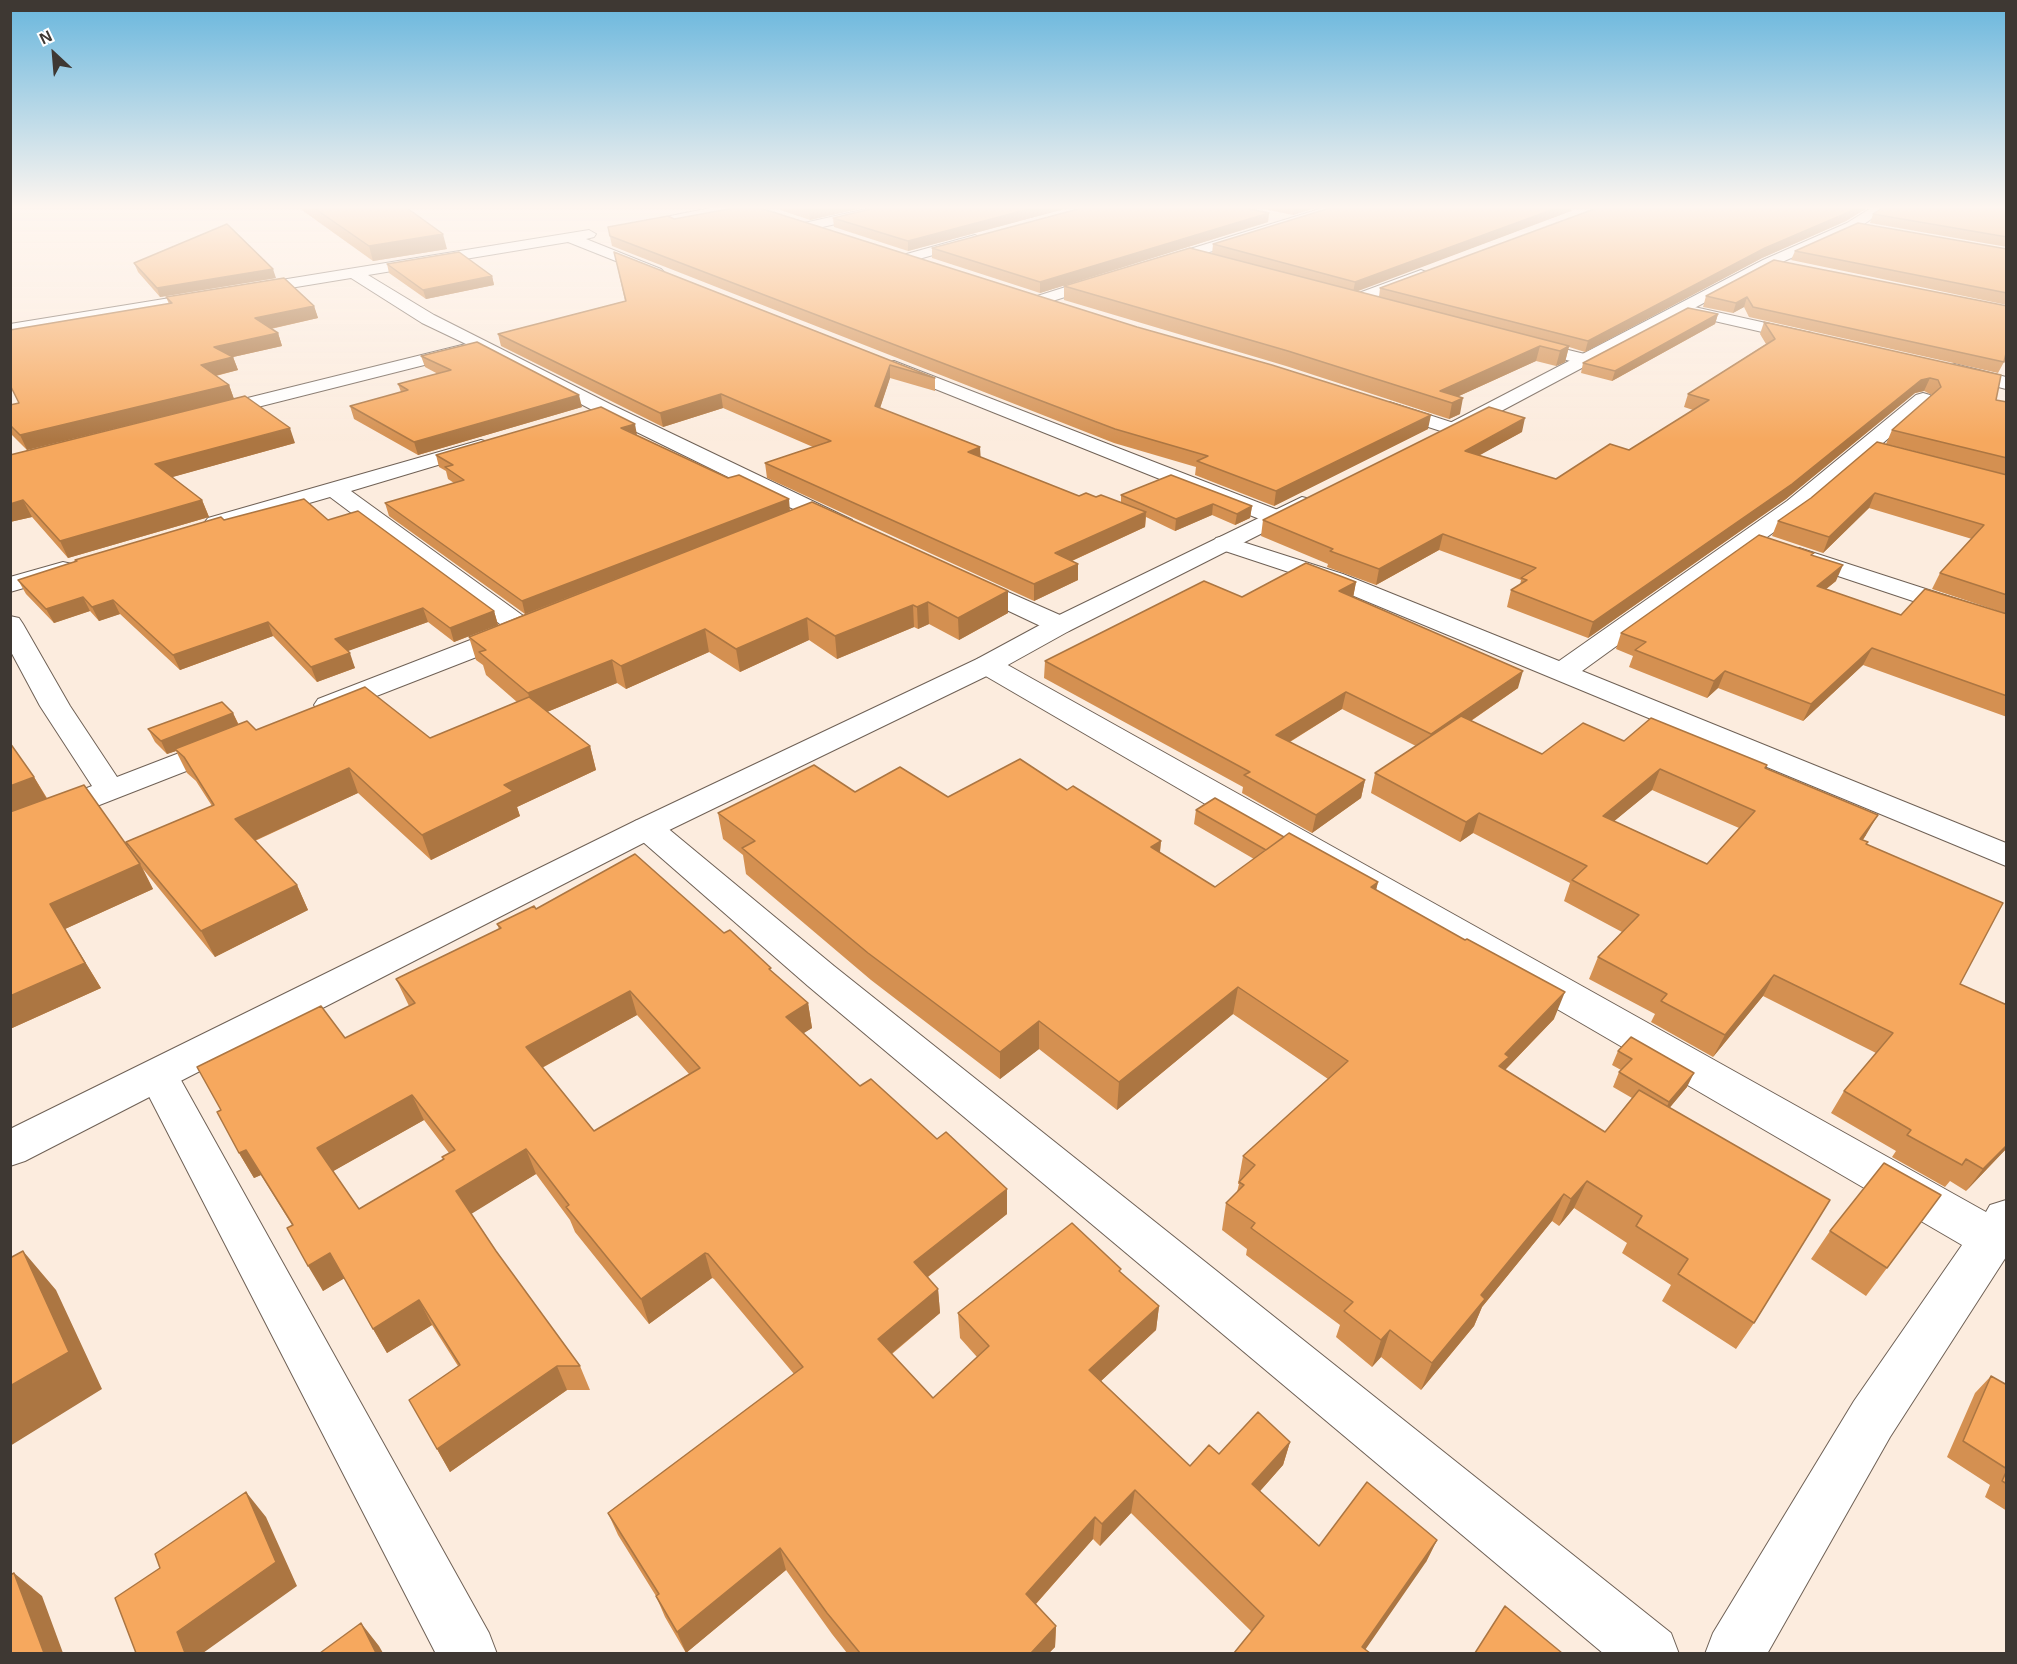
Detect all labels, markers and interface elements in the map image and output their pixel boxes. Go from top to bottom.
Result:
north arrow [24,24,84,84]
text: N [37,27,55,48]

